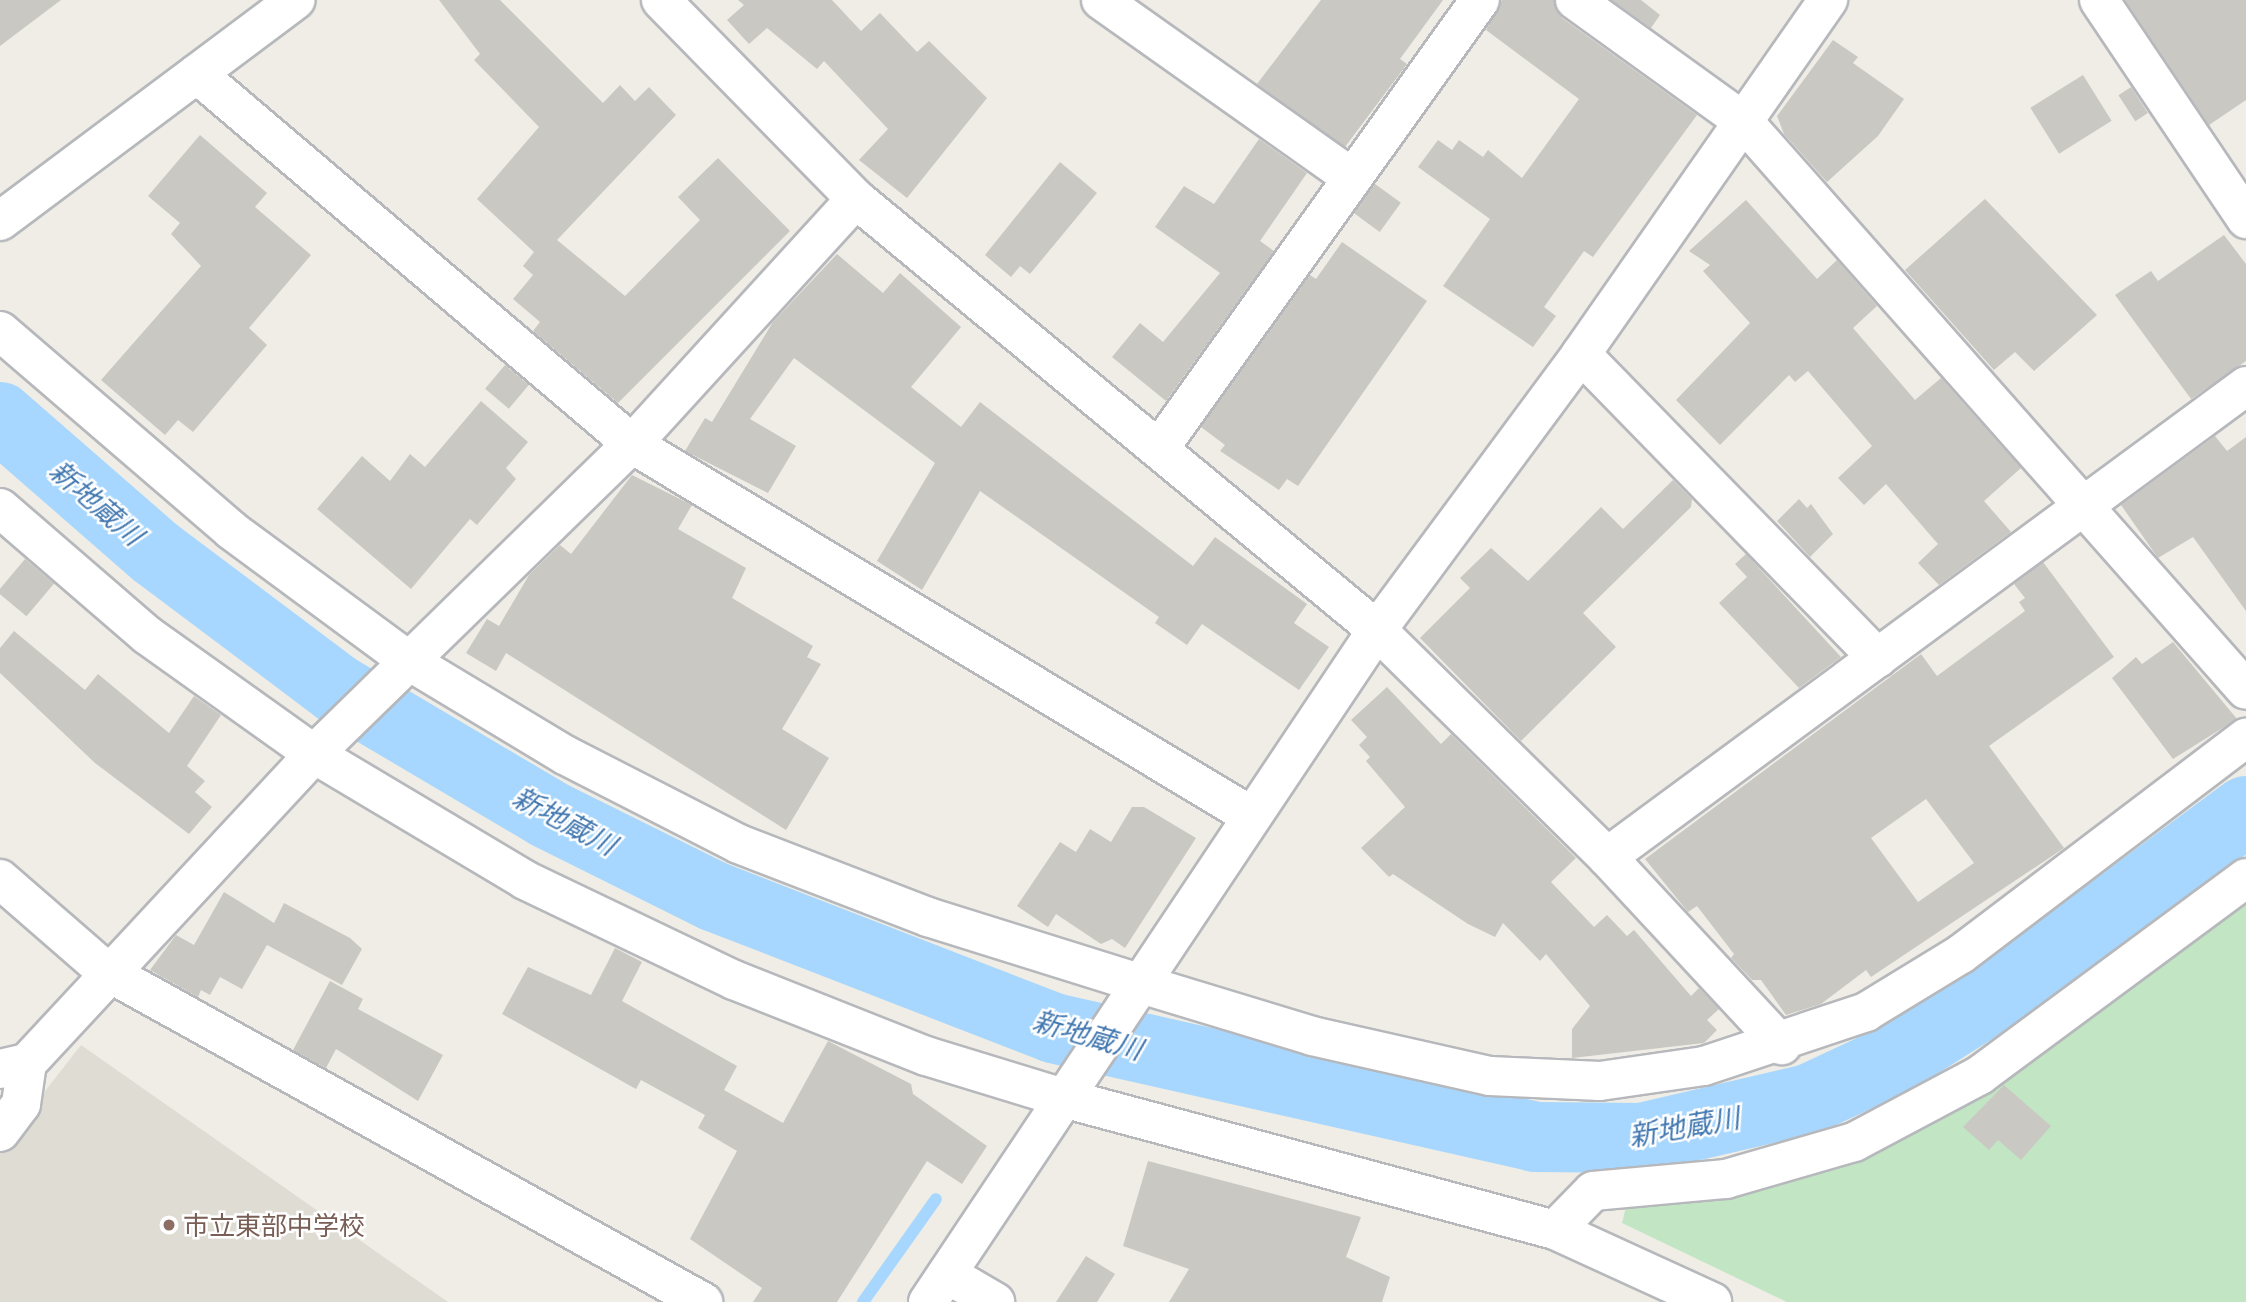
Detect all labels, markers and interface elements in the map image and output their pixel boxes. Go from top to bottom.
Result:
water label: 新地蔵川 [44,453,150,551]
water label: 新地蔵川 [508,779,622,861]
water label: 新地蔵川 [1030,1002,1146,1066]
water label: 新地蔵川 [1626,1100,1742,1152]
place label: 市立東部中学校 [183,1209,365,1241]
marker: 市立東部中学校 [161,1217,177,1233]

